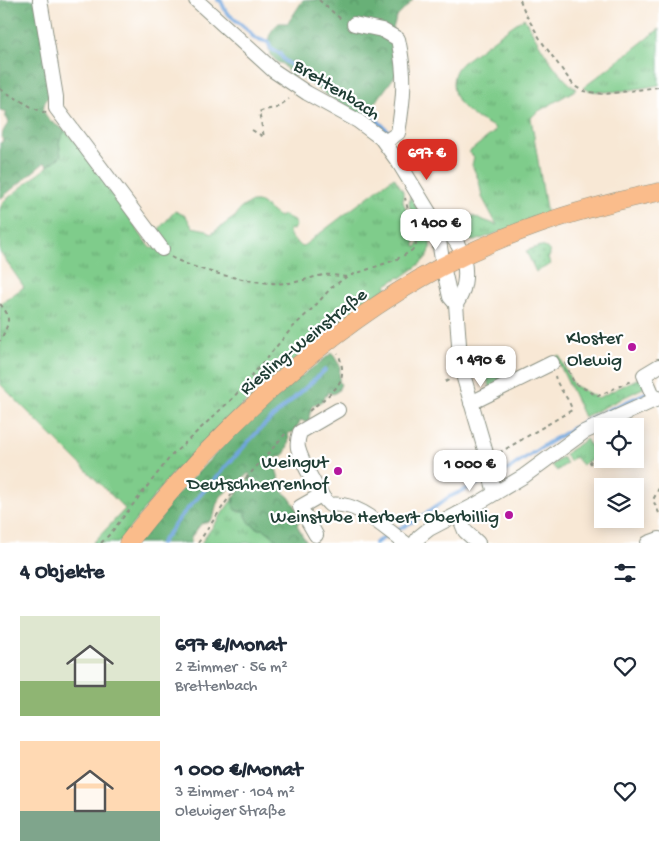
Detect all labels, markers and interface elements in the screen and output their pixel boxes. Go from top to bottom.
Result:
street label: Brettenbach [288,55,384,127]
pin: 697 € [392,138,462,181]
text: 697 € [408,145,446,164]
pin: 1 400 € [390,208,482,251]
text: 1 400 € [411,215,461,234]
street label: Riesling-Weinstraße [236,284,373,401]
place label: Kloster Olewig [566,328,624,373]
marker: Kloster Olewig [626,341,638,353]
pin: 1 490 € [435,346,527,388]
text: 1 490 € [457,352,505,371]
map controls [594,418,644,528]
button: locate [594,418,644,468]
pin: 1 000 € [424,450,516,492]
place label: Weingut Deutschherrenhof [185,452,330,497]
text: 1 000 € [445,456,495,475]
marker: Weingut Deutschherrenhof [332,465,344,477]
button: layers [594,478,644,528]
place label: Weinstube Herbert Oberbillig [270,507,499,530]
marker: Weinstube Herbert Oberbillig [503,509,515,521]
icon: filters [611,559,639,587]
text: 4 Objekte [20,561,104,586]
text: 697 €/Monat [175,634,285,659]
icon: home [60,636,120,696]
icon: heart [611,652,639,680]
text: 2 Zimmer · 56 m² [175,659,288,678]
text: Brettenbach [175,678,257,697]
text: 1 000 €/Monat [175,759,302,784]
icon: home [60,761,120,821]
icon: heart [611,777,639,805]
text: 3 Zimmer · 104 m² [175,784,295,803]
text: Olewiger Straße [175,803,286,822]

